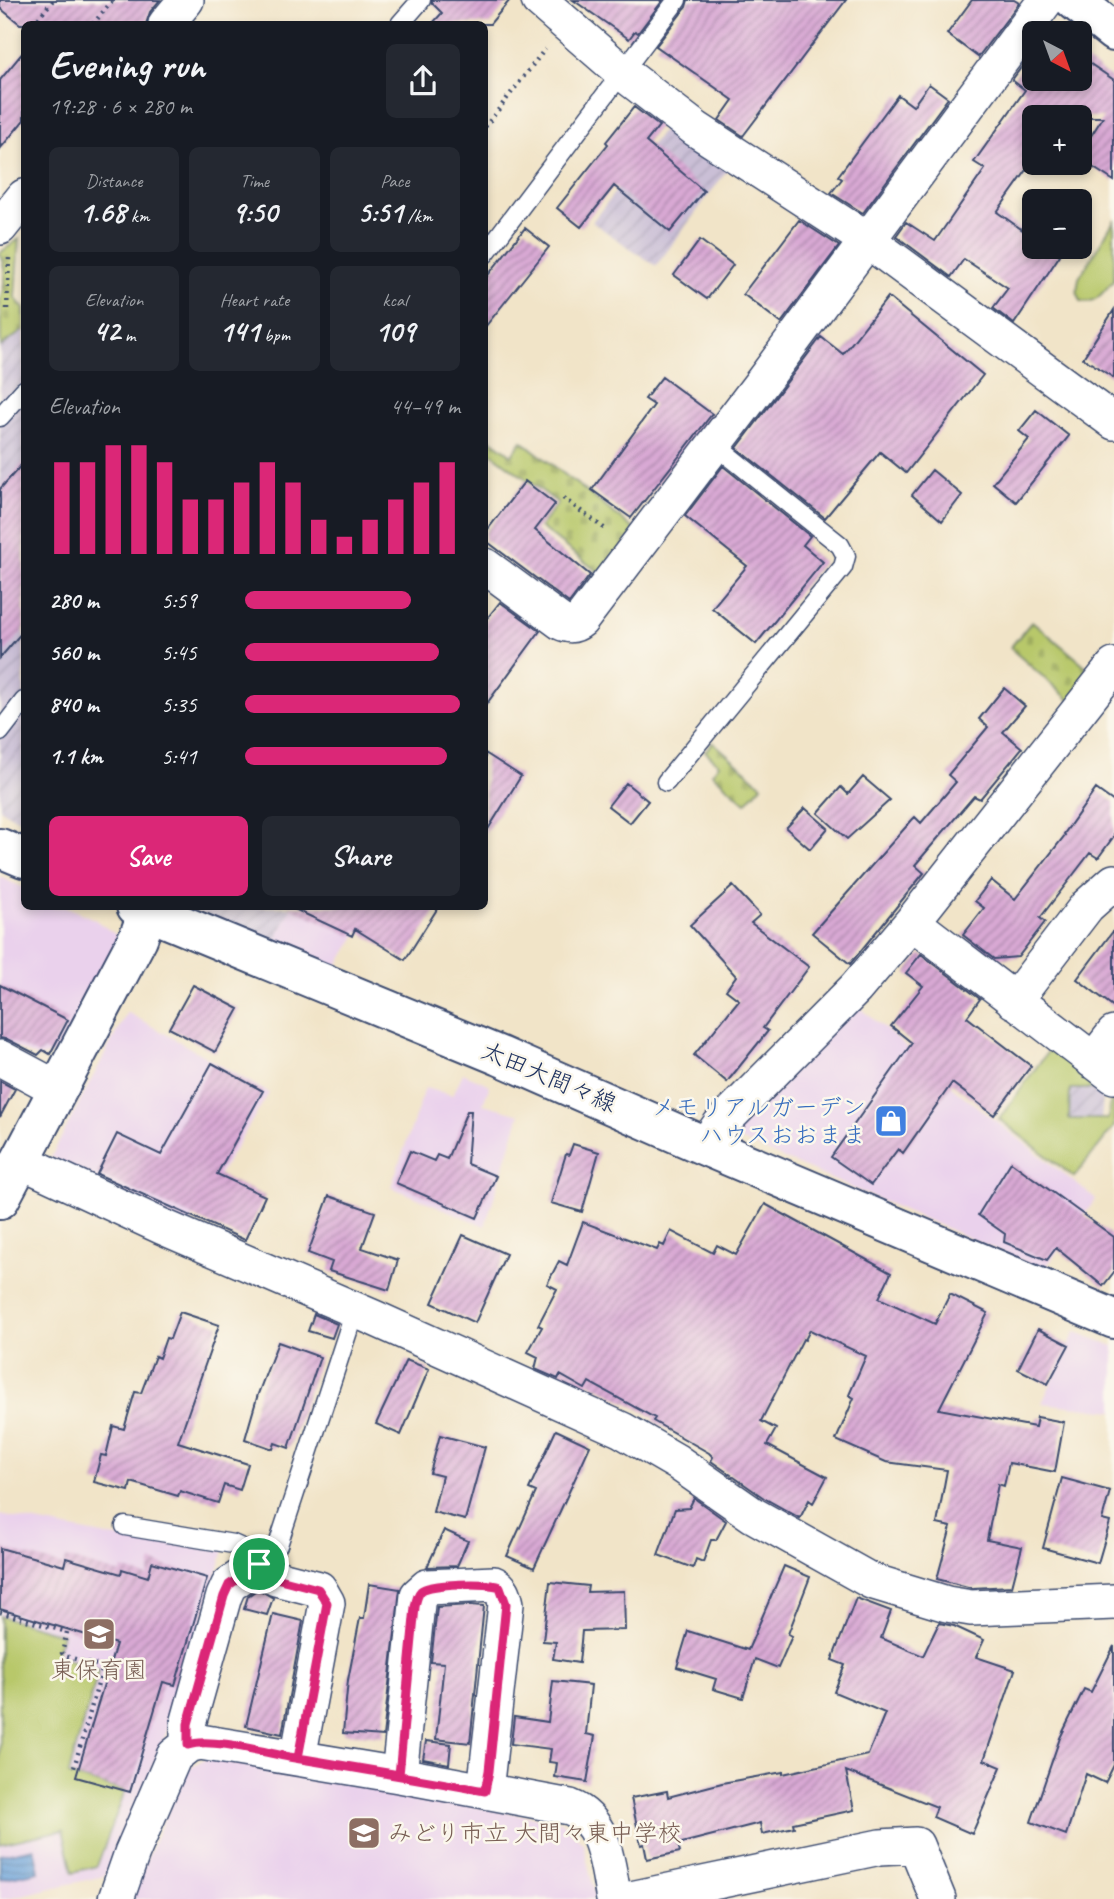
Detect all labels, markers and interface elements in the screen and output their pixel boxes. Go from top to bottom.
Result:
north arrow [1022,21,1092,91]
map controls [1022,21,1092,259]
text: Evening run [49,42,205,89]
button: share [386,44,460,118]
text: 19:28 · 6 × 280 m [49,92,192,121]
button: + [1022,105,1092,175]
text: Distance [86,169,143,193]
text: Time [240,169,269,193]
text: Pace [380,169,409,193]
button: − [1022,189,1092,259]
text: 1.68 [79,193,126,231]
text: 9:50 [232,193,277,231]
text: 5:51 [357,193,403,231]
text: km [126,204,149,228]
text: /km [403,204,432,228]
text: Elevation [85,288,143,312]
text: Heart rate [220,288,289,312]
text: kcal [382,288,407,312]
text: 42 [93,312,120,350]
text: 141 [219,312,259,350]
text: 109 [375,312,415,350]
text: m [120,323,135,347]
text: bpm [259,323,290,347]
text: Elevation [49,392,120,421]
text: 44–49 m [390,392,460,421]
text: 280 m [49,586,99,615]
text: 5:59 [161,586,197,615]
text: 560 m [49,638,99,667]
text: 5:45 [161,638,197,667]
text: 840 m [49,690,99,719]
text: 5:35 [161,690,197,719]
text: 1.1 km [49,742,103,771]
text: 5:41 [161,742,197,771]
button: Save [49,816,248,896]
button: Share [262,816,460,896]
street label: 太田大間々線 [477,1035,621,1119]
place label: メモリアルガーデン ハウスおおまま [651,1092,866,1150]
shop icon: メモリアルガーデン ハウスおおまま [872,1102,910,1140]
pin [229,1534,289,1594]
icon: arrive [240,1545,278,1583]
school or university icon: 東保育園 [80,1615,118,1653]
place label: 東保育園 [51,1655,147,1685]
school or university icon: みどり市立 大間々東中学校 [345,1814,383,1852]
place label: みどり市立 大間々東中学校 [388,1818,682,1848]

